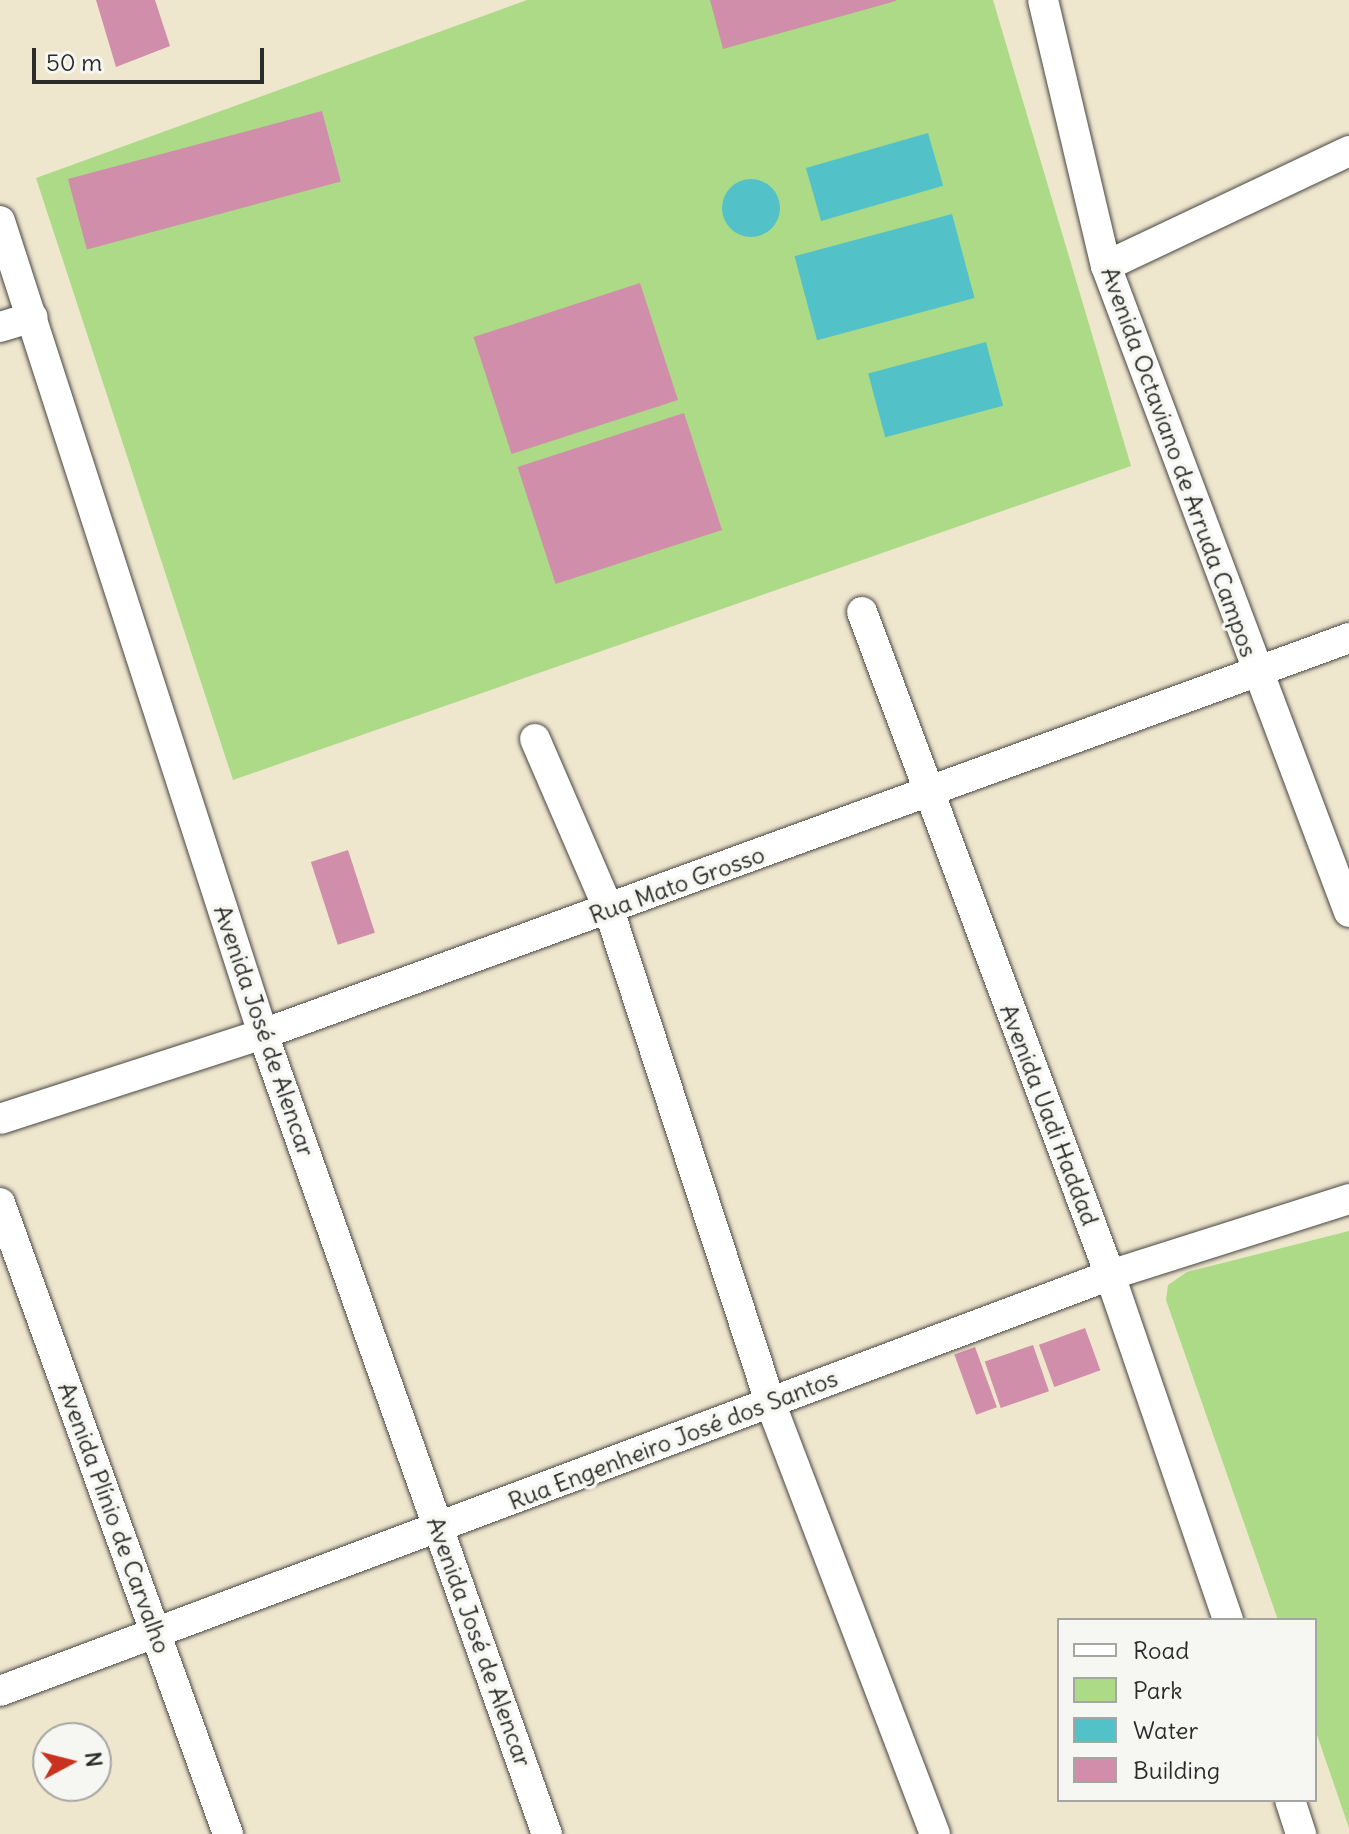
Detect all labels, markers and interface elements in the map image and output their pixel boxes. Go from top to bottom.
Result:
scale bar [36,32,268,82]
text: 50 m [46,47,102,77]
street label: Avenida Octaviano de Arruda Campos [1095,263,1263,661]
street label: Rua Mato Grosso [585,840,769,930]
street label: Avenida José de Alencar [207,902,321,1160]
street label: Avenida Uadi Haddad [994,1000,1104,1230]
street label: Rua Engenheiro José dos Santos [504,1364,842,1516]
street label: Avenida Plínio de Carvalho [52,1379,176,1657]
street label: Avenida José de Alencar [420,1513,538,1771]
legend [1057,1618,1317,1802]
text: Road [1133,1635,1189,1665]
text: Park [1133,1675,1183,1705]
text: Water [1133,1715,1198,1745]
north arrow [32,1722,112,1802]
text: N [79,1750,109,1769]
text: Building [1133,1755,1220,1785]

